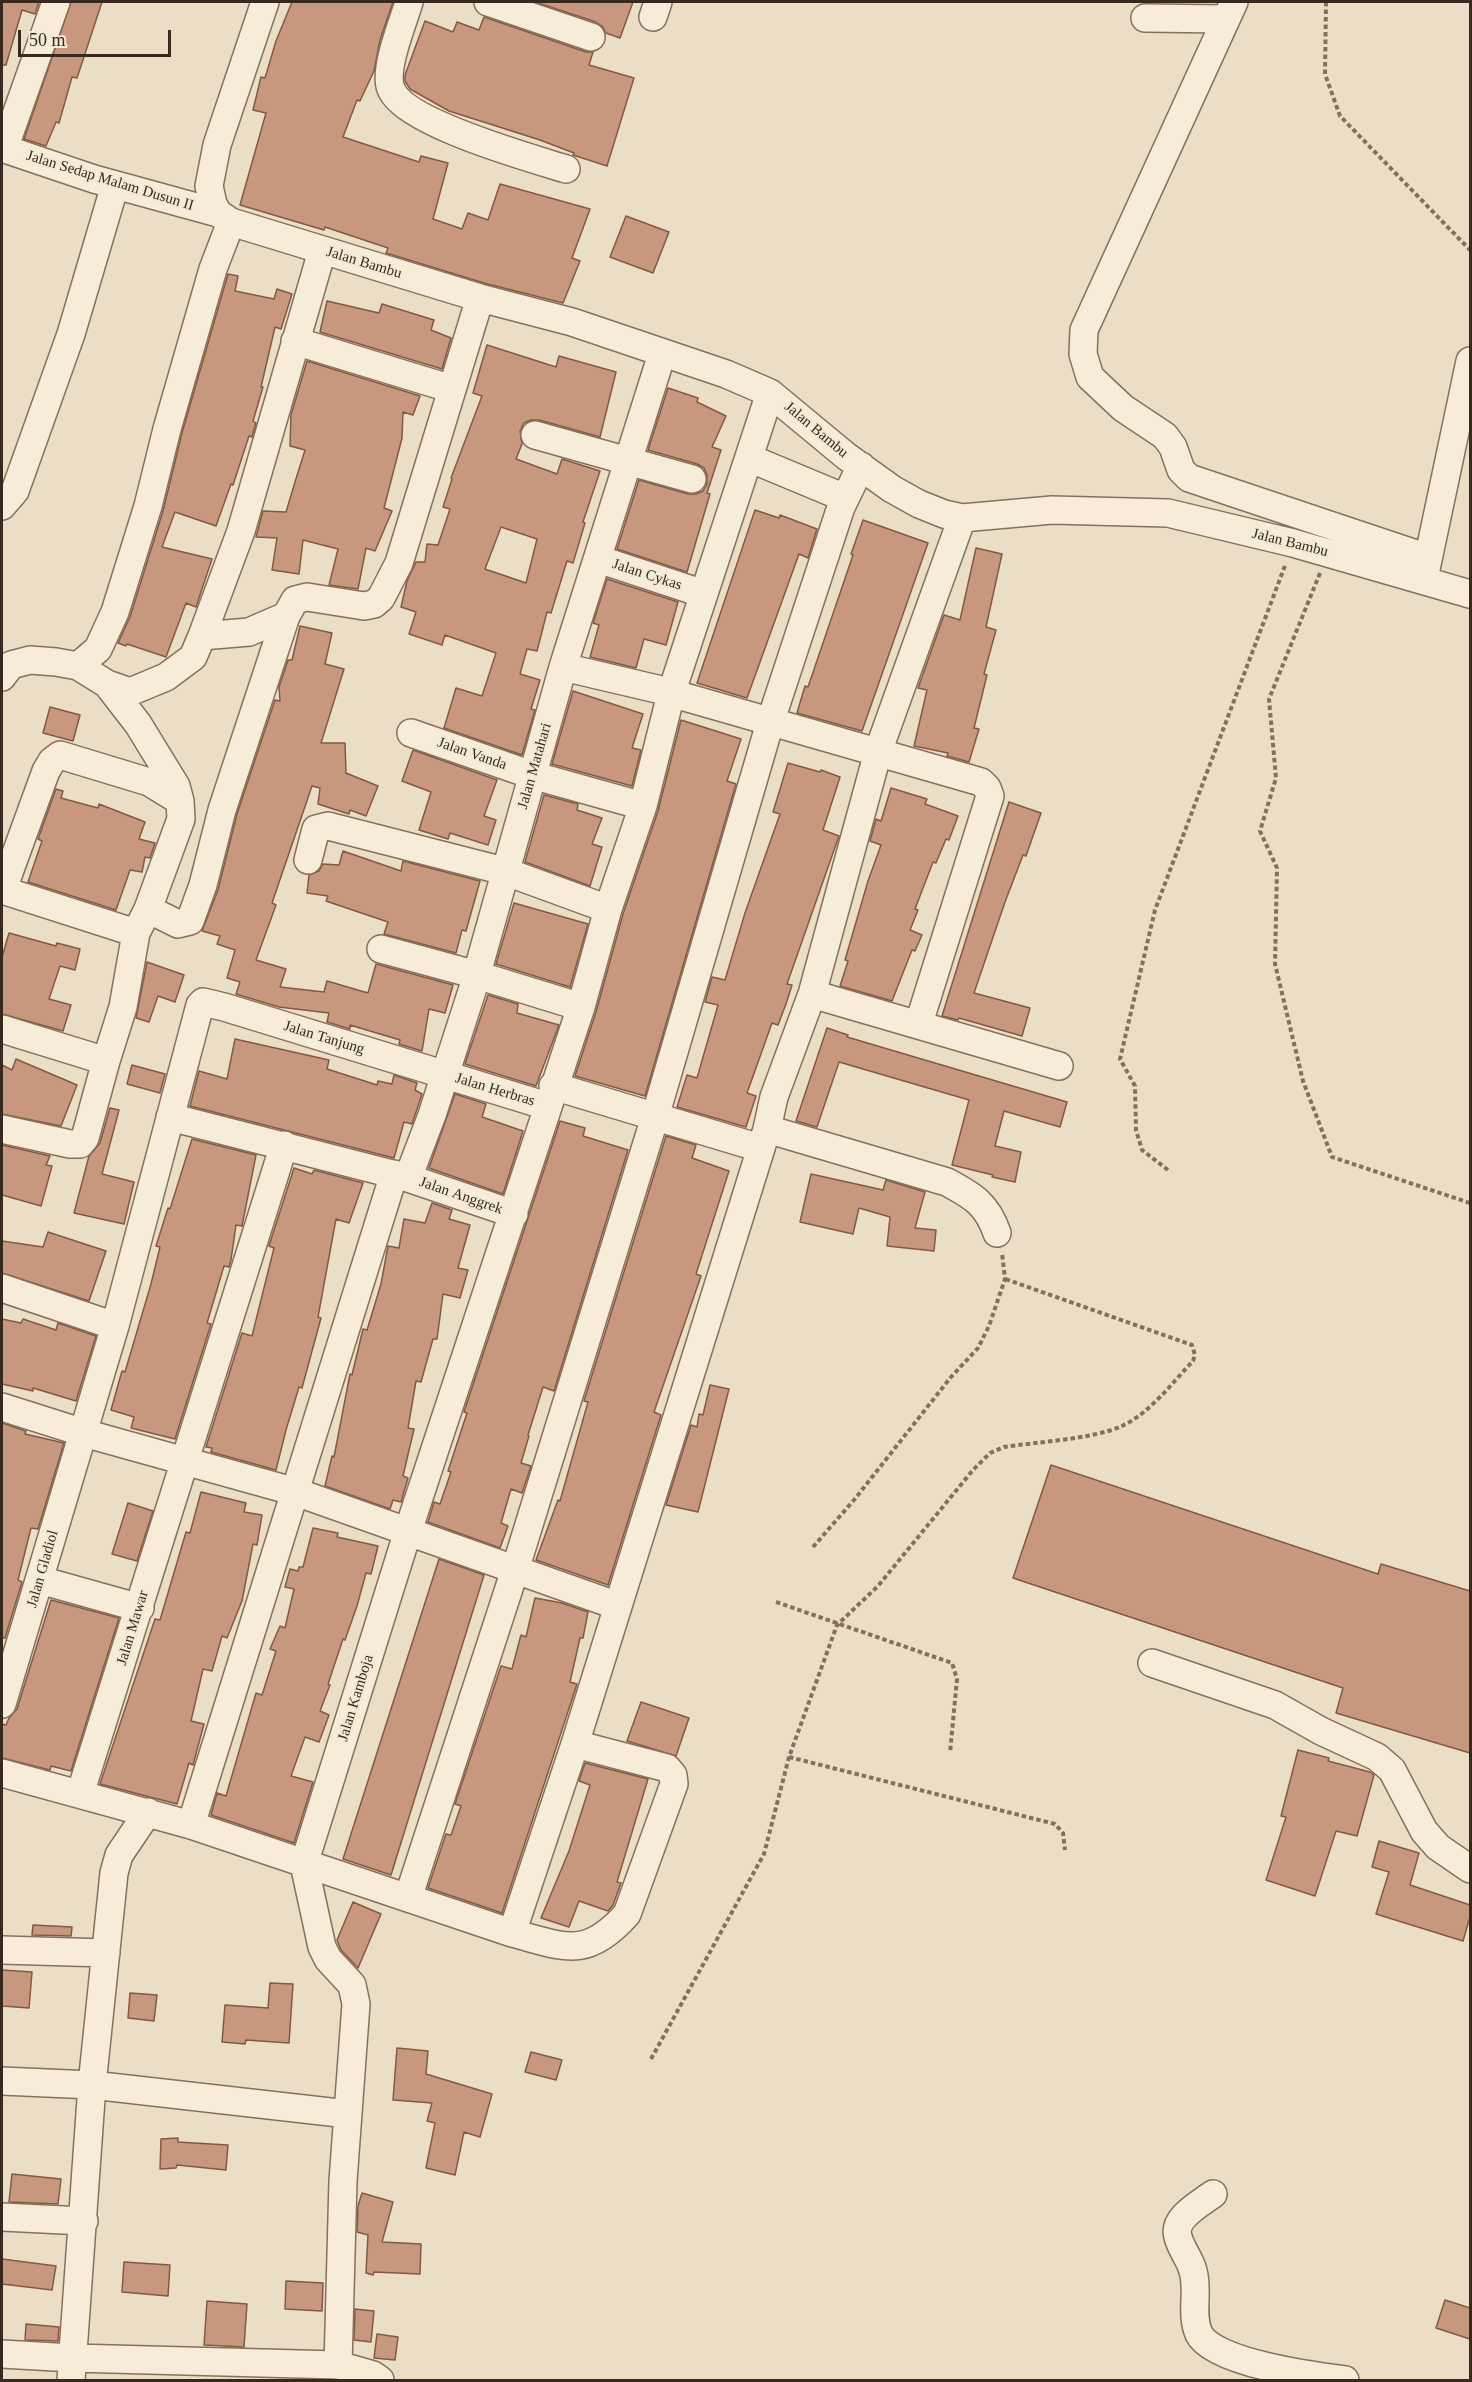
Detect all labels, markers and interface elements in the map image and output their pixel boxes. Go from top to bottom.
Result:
scale bar [21,18,174,56]
text: 50 m [29,30,66,50]
street label: Jalan Sedap Malam Dusun II [24,147,196,215]
street label: Jalan Bambu [324,243,404,283]
street label: Jalan Bambu [780,398,852,462]
street label: Jalan Bambu [1250,525,1330,561]
street label: Jalan Cykas [610,555,684,595]
street label: Jalan Matahari [514,721,556,811]
street label: Jalan Vanda [435,734,509,774]
street label: Jalan Tanjung [281,1017,367,1059]
street label: Jalan Herbras [453,1069,537,1111]
street label: Jalan Anggrek [417,1173,505,1219]
street label: Jalan Gladiol [23,1528,63,1610]
street label: Jalan Mawar [113,1589,153,1667]
street label: Jalan Kamboja [334,1653,378,1743]

